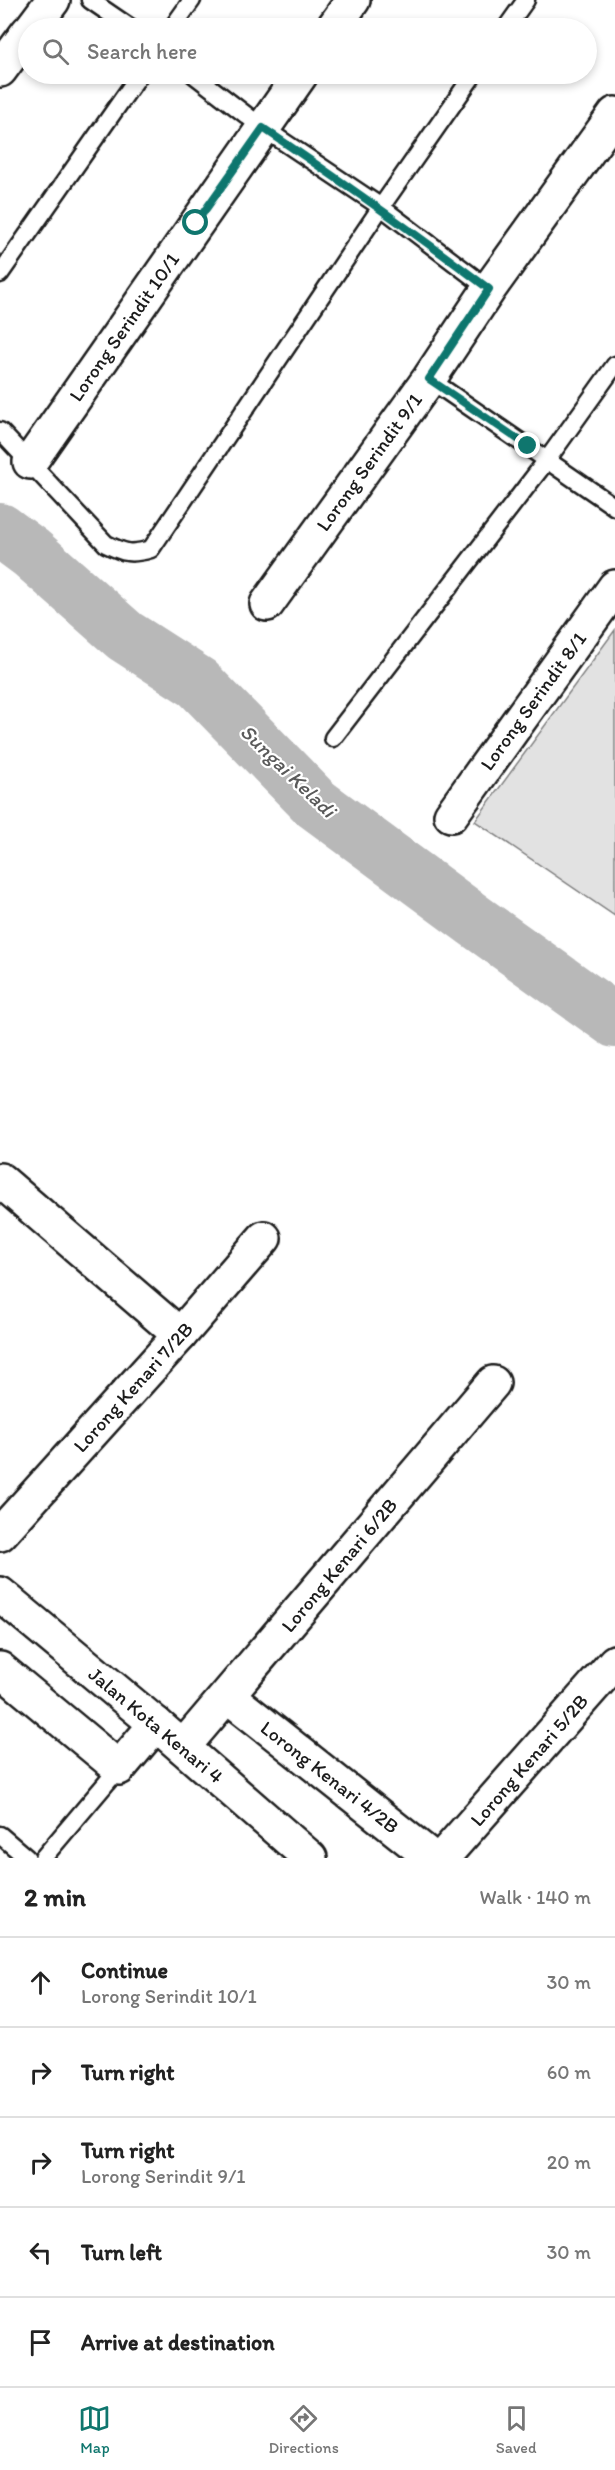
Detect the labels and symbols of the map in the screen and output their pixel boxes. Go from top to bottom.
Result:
route start [182,209,208,235]
street label: Lorong Serindit 10/1 [64,248,184,406]
street label: Lorong Serindit 9/1 [311,388,427,536]
route end [514,432,540,458]
street label: Lorong Serindit 8/1 [475,627,591,775]
water label: Sungai Keladi [235,719,343,824]
street label: Lorong Kenari 7/2B [68,1317,198,1457]
street label: Lorong Kenari 6/2B [276,1493,402,1637]
street label: Jalan Kota Kenari 4 [84,1662,228,1788]
street label: Lorong Kenari 5/2B [465,1689,593,1831]
street label: Lorong Kenari 4/2B [256,1716,404,1839]

